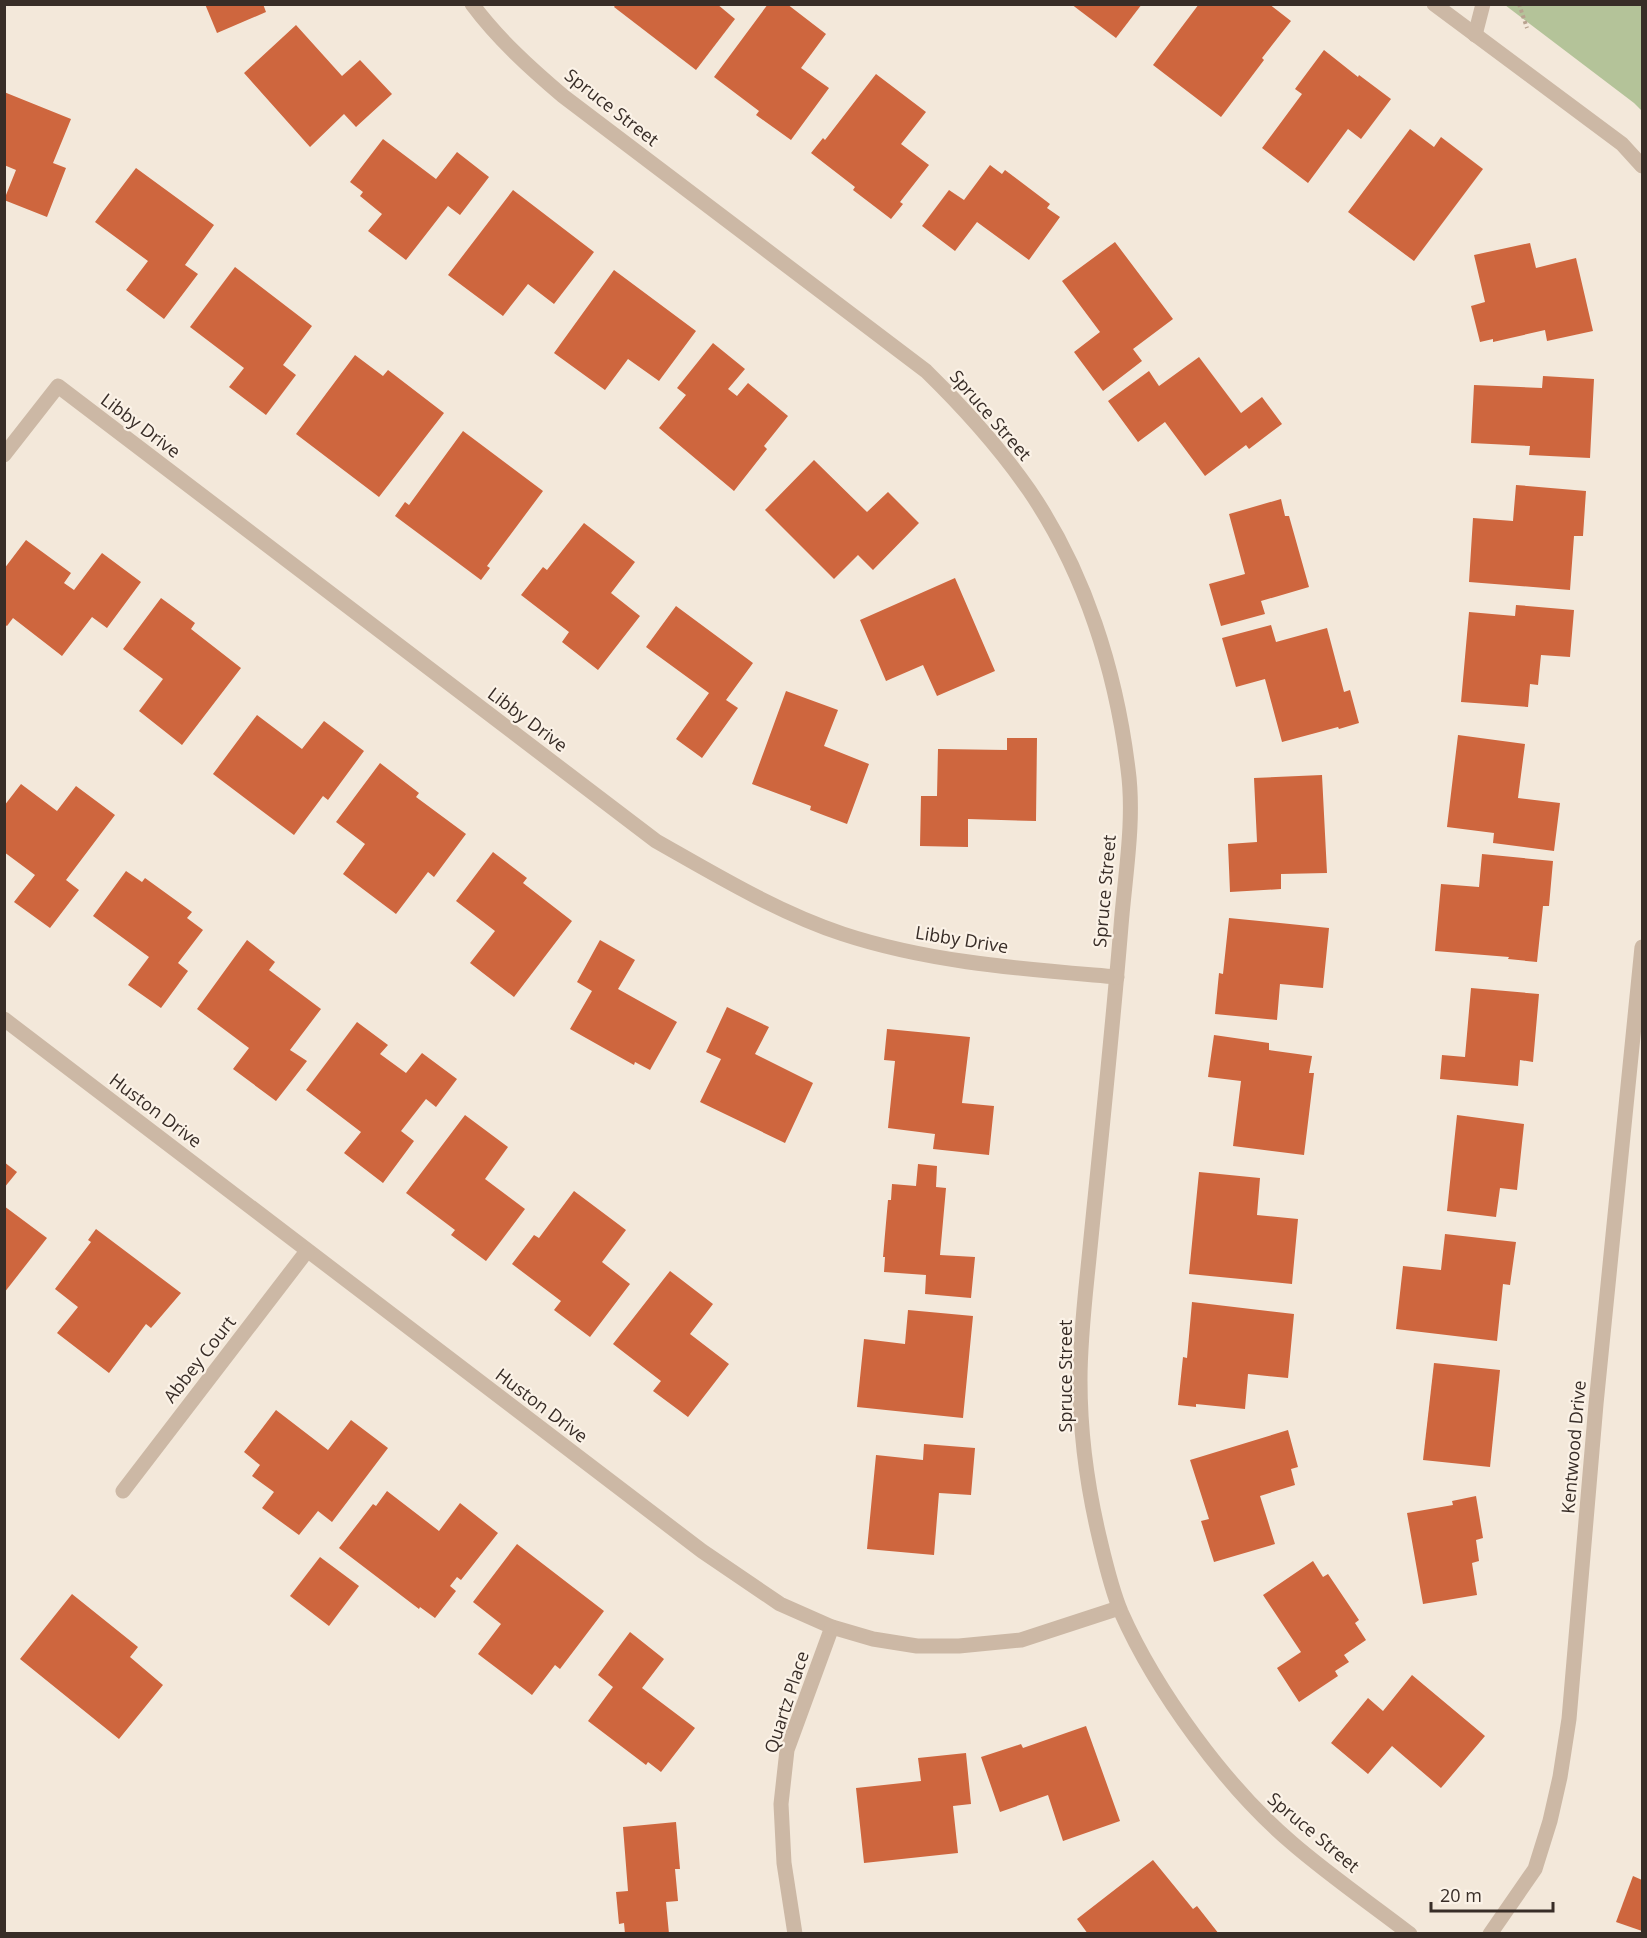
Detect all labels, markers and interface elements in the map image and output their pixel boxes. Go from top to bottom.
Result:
street label: Spruce Street [560,63,664,151]
street label: Spruce Street [945,364,1037,466]
street label: Libby Drive [96,387,186,463]
street label: Libby Drive [483,681,573,757]
street label: Spruce Street [1087,834,1121,948]
street label: Libby Drive [914,920,1010,958]
street label: Huston Drive [105,1067,207,1153]
street label: Abbey Court [157,1311,241,1407]
street label: Spruce Street [1053,1320,1077,1432]
street label: Huston Drive [491,1362,593,1448]
street label: Kentwood Drive [1555,1379,1591,1515]
street label: Quartz Place [758,1648,814,1756]
street label: Spruce Street [1263,1787,1365,1877]
scale bar [1431,1875,1552,1913]
text: 20 m [1440,1883,1482,1907]

